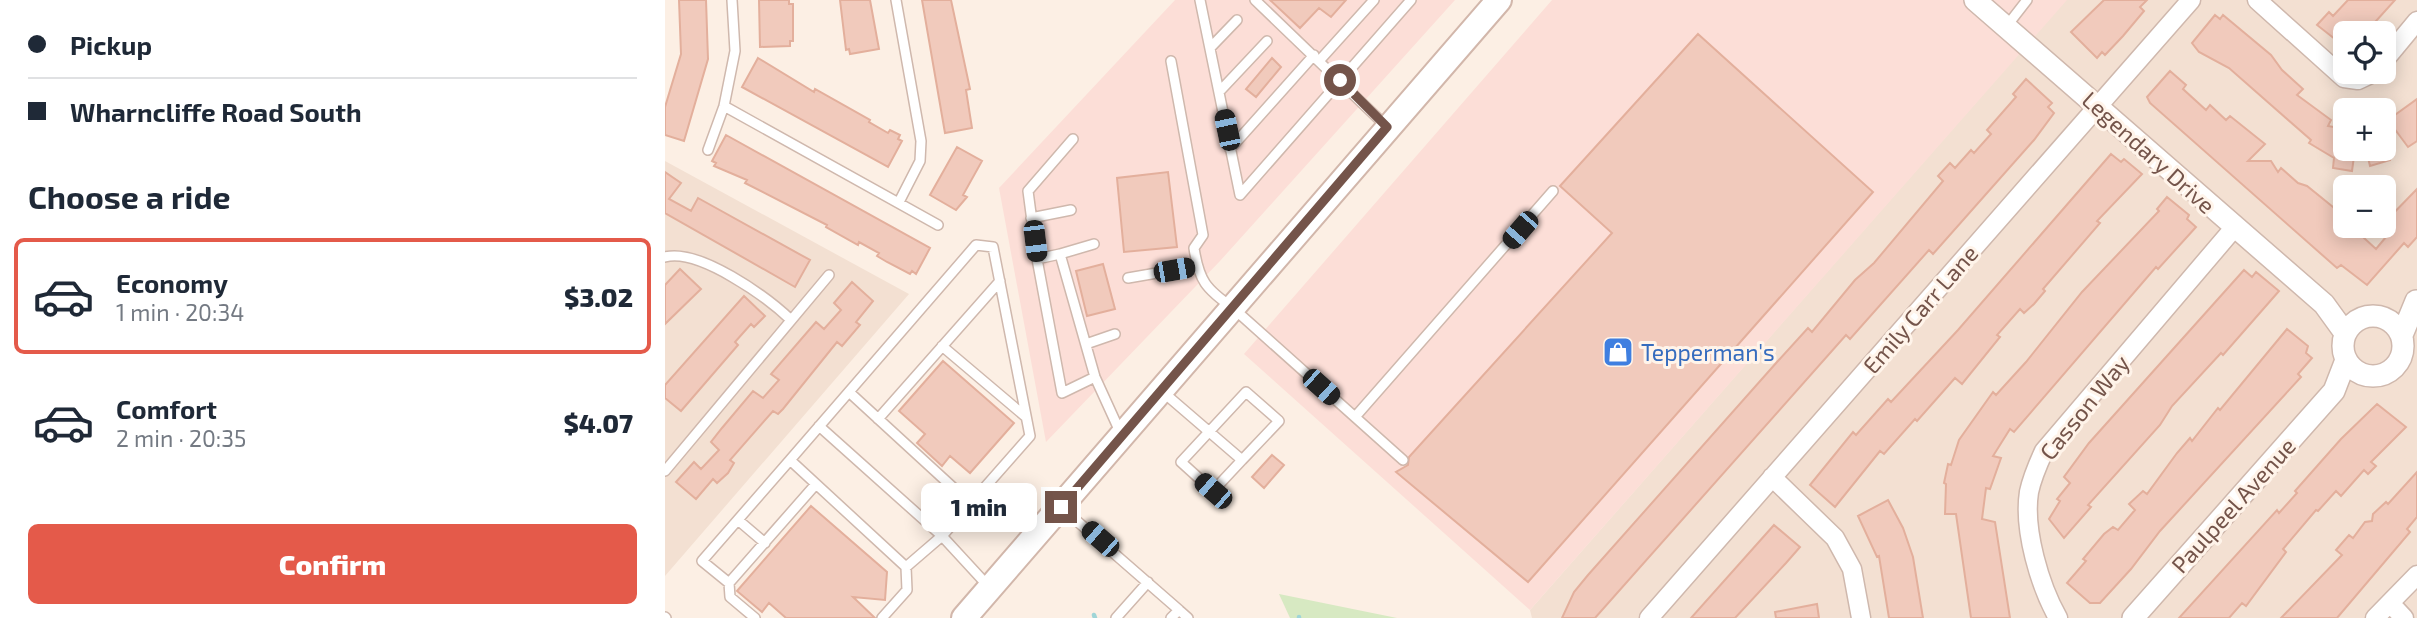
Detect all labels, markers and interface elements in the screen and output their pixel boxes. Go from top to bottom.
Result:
map controls [2333,21,2396,238]
button: locate [2333,21,2396,84]
text: Pickup [70,29,152,60]
route start [1324,64,1356,96]
street label: Legendary Drive [2077,85,2221,219]
text: Wharncliffe Road South [70,96,362,127]
button: + [2333,98,2396,161]
car [1213,107,1242,153]
button: − [2333,175,2396,238]
text: Choose a ride [28,177,231,215]
car [1499,207,1542,253]
car [1023,219,1048,263]
street label: Emily Carr Lane [1857,239,1983,379]
car [1152,256,1197,284]
icon: car [32,265,95,328]
text: Economy [116,267,228,298]
text: $3.02 [564,281,633,312]
text: 1 min · 20:34 [116,298,244,326]
shop icon: Tepperman's [1601,335,1635,369]
place label: Tepperman's [1641,338,1775,366]
street label: Casson Way [2033,349,2135,465]
car [1299,365,1344,409]
icon: car [32,391,95,454]
text: Comfort [116,393,217,424]
text: $4.07 [564,407,633,438]
text: 2 min · 20:35 [116,424,246,452]
street label: Paulpeel Avenue [2165,432,2301,578]
car [1191,469,1236,513]
callout: 1 min [921,482,1037,532]
route end [1045,491,1077,523]
text: 1 min [951,493,1007,521]
car [1078,517,1123,561]
button: Confirm [28,524,637,604]

